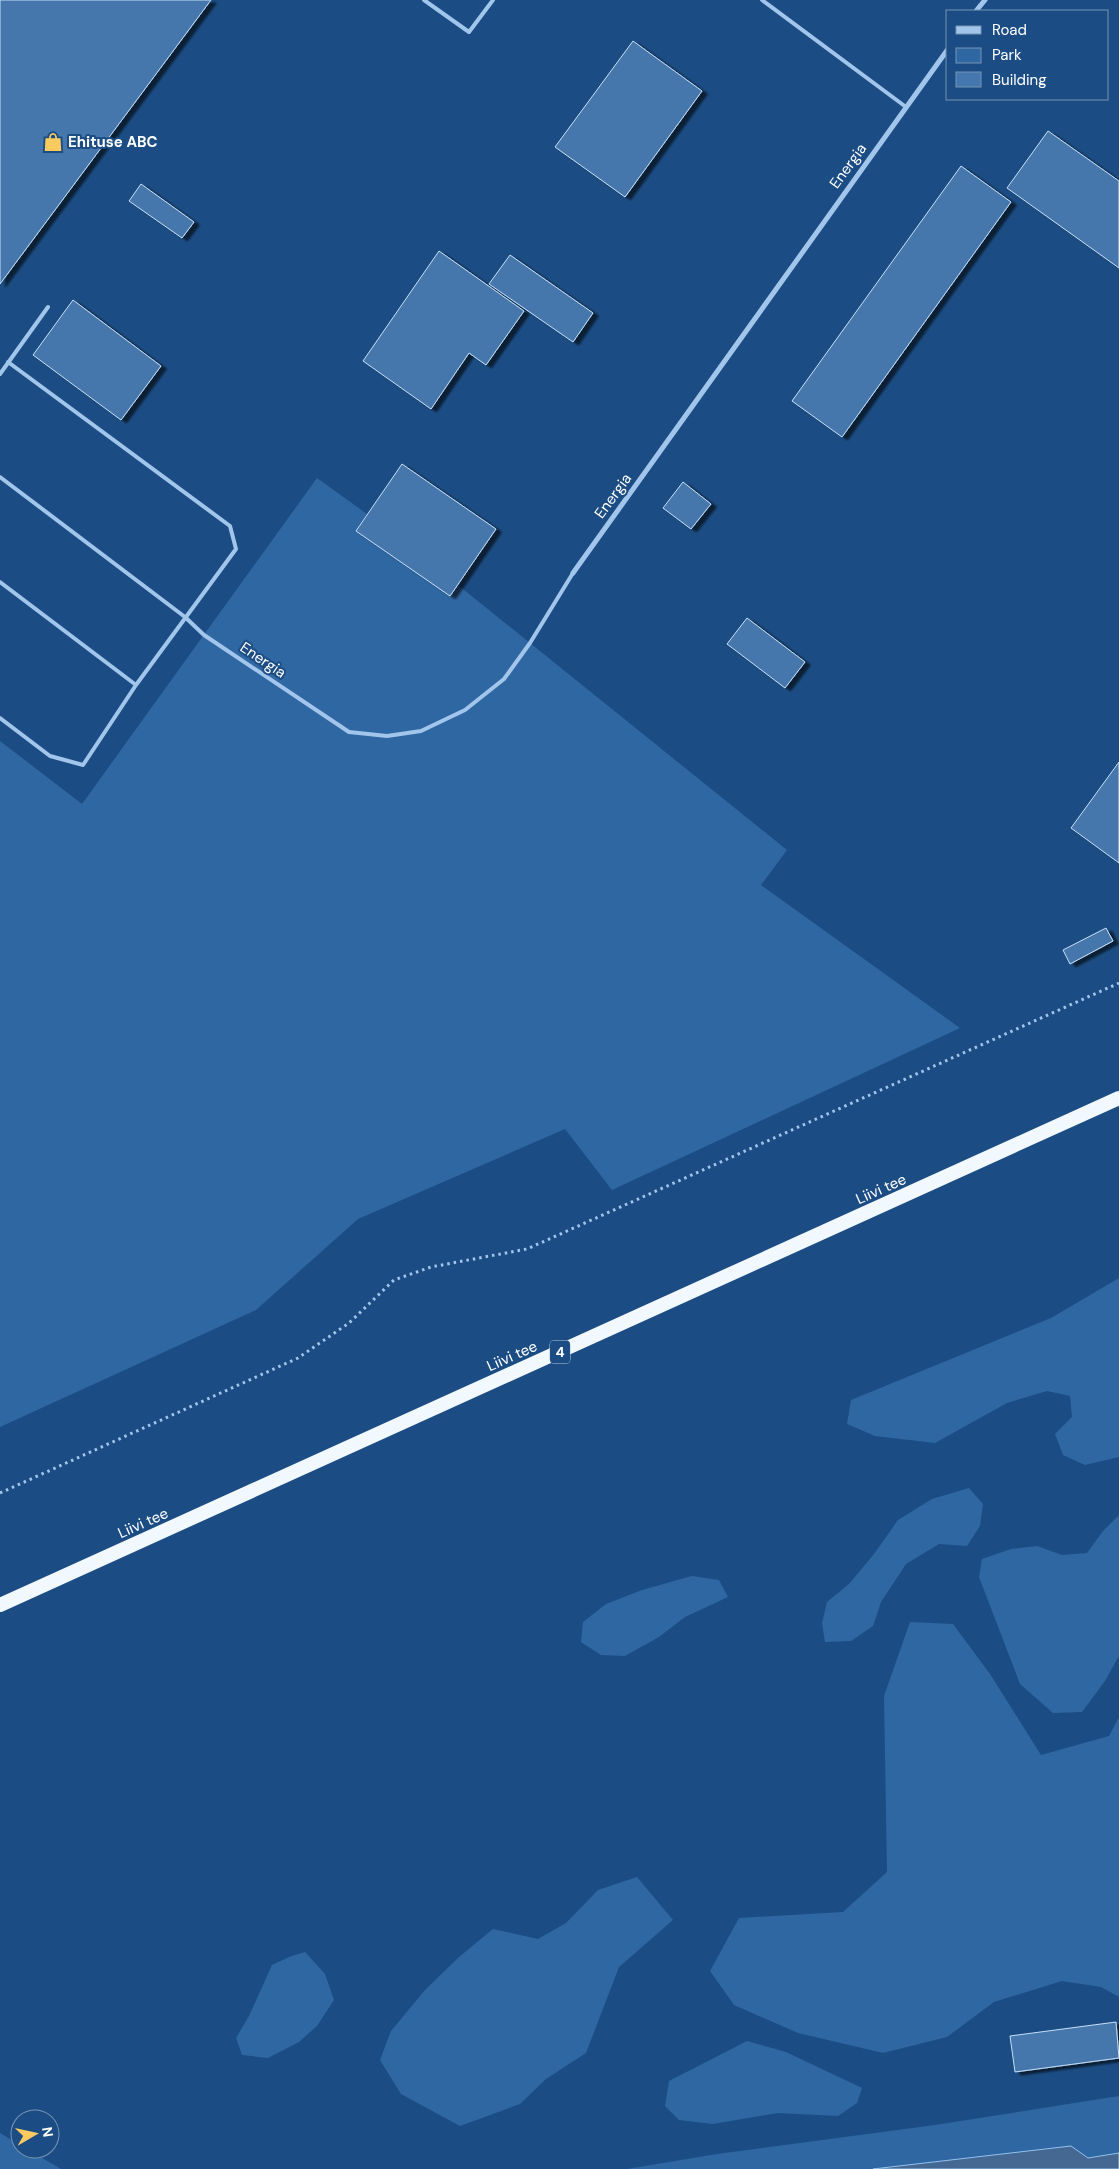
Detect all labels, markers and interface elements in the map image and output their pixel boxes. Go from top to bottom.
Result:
legend [946,10,1109,100]
text: Road [992,20,1027,40]
text: Park [992,45,1022,65]
text: Building [992,70,1047,90]
shop icon: Ehituse ABC [42,131,64,153]
place label: Ehituse ABC [68,132,158,152]
street label: Energia [825,139,871,193]
street label: Energia [590,469,636,523]
street label: Energia [236,637,290,683]
street label: Liivi tee [853,1169,909,1209]
street label: Liivi tee [484,1336,540,1376]
road number: 4 [550,1340,570,1364]
street label: Liivi tee [115,1503,171,1543]
north arrow [10,2109,60,2159]
text: N [38,2126,58,2138]

